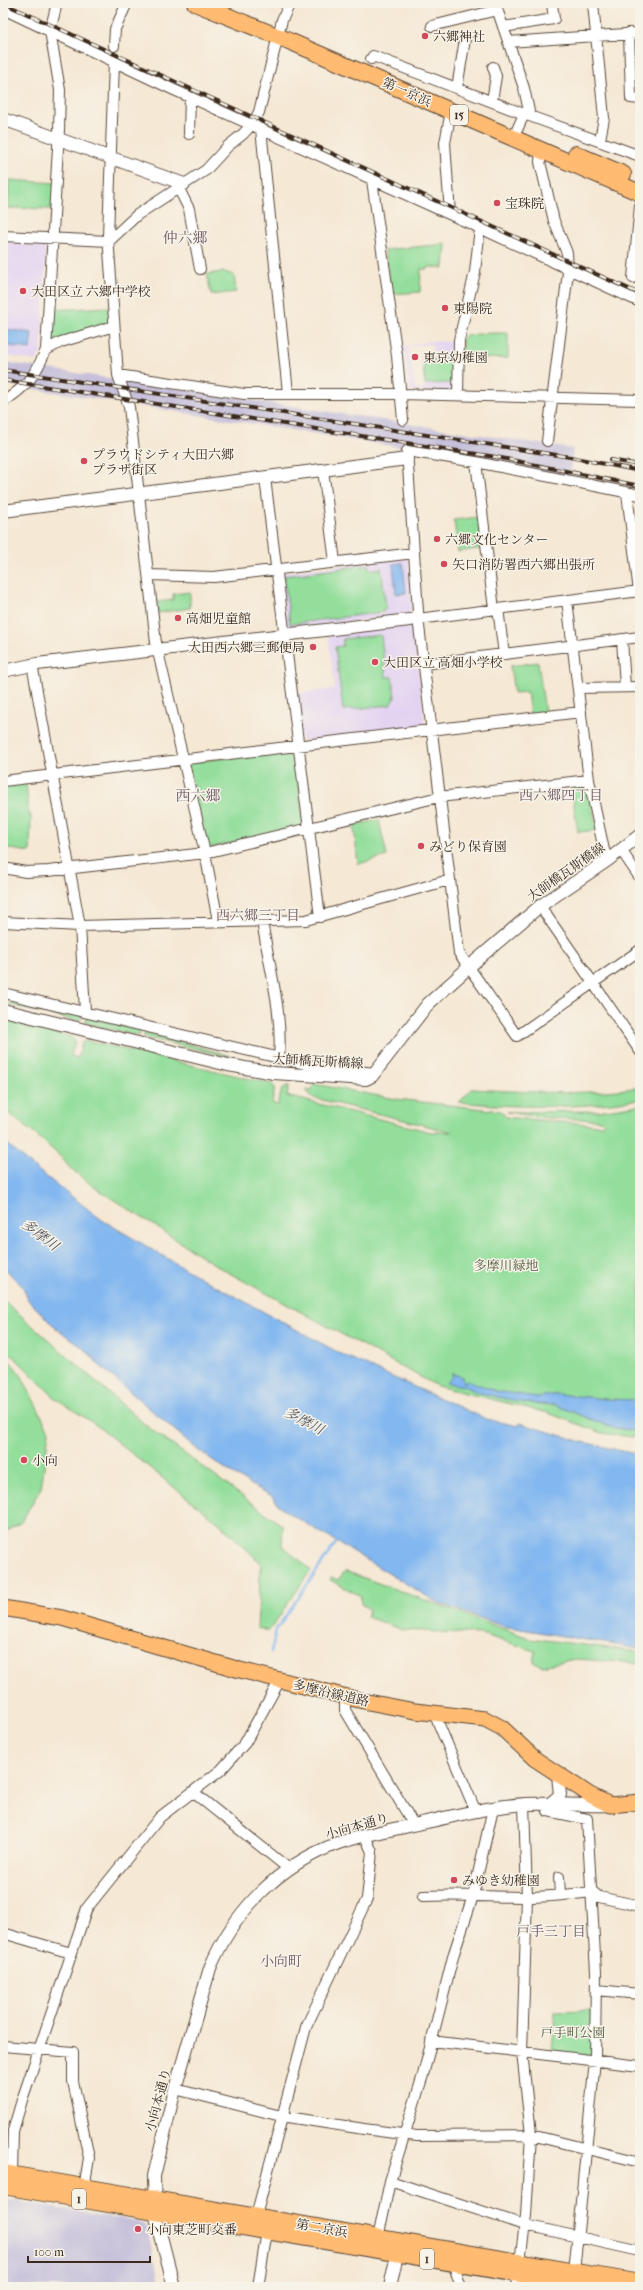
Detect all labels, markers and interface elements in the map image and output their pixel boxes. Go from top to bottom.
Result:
place label: 六郷神社 [433,29,485,44]
marker: 六郷神社 [420,31,430,41]
street label: 第一京浜 [380,75,434,109]
road number: 15 [450,105,468,125]
place label: 宝珠院 [505,196,544,211]
marker: 宝珠院 [492,198,502,208]
district label: 仲六郷 [162,229,208,247]
place label: 大田区立 六郷中学校 [31,284,151,299]
marker: 大田区立 六郷中学校 [18,286,28,296]
place label: 東陽院 [453,301,492,316]
marker: 東陽院 [440,303,450,313]
place label: 東京幼稚園 [423,350,488,365]
marker: 東京幼稚園 [410,352,420,362]
place label: プラウドシティ大田六郷 プラザ街区 [92,447,234,477]
marker: プラウドシティ大田六郷 プラザ街区 [79,456,89,466]
place label: 六郷文化センター [445,532,548,547]
marker: 六郷文化センター [432,534,442,544]
place label: 矢口消防署西六郷出張所 [452,557,595,572]
marker: 矢口消防署西六郷出張所 [439,559,449,569]
place label: 高畑児童館 [186,611,251,626]
marker: 高畑児童館 [173,613,183,623]
place label: 大田西六郷三郵便局 [188,640,305,655]
marker: 大田西六郷三郵便局 [308,642,318,652]
place label: 大田区立 高畑小学校 [383,655,503,670]
marker: 大田区立 高畑小学校 [370,657,380,667]
district label: 西六郷 [175,787,221,805]
district label: 西六郷四丁目 [519,787,603,804]
place label: みどり保育園 [429,839,507,854]
street label: 大師橋瓦斯橋線 [524,840,608,904]
marker: みどり保育園 [416,841,426,851]
district label: 西六郷三丁目 [216,907,300,924]
street label: 大師橋瓦斯橋線 [272,1051,364,1071]
water label: 多摩川 [18,1216,63,1256]
park label: 多摩川緑地 [473,1258,539,1273]
water label: 多摩川 [281,1404,328,1439]
place label: 小向 [32,1453,58,1468]
marker: 小向 [19,1455,29,1465]
street label: 多摩沿線道路 [291,1677,371,1709]
street label: 小向本通り [324,1810,390,1842]
place label: みゆき幼稚園 [462,1873,540,1888]
marker: みゆき幼稚園 [449,1875,459,1885]
district label: 戸手三丁目 [516,1923,586,1940]
district label: 小向町 [260,1953,302,1970]
park label: 戸手町公園 [540,2025,606,2040]
street label: 小向本通り [142,2067,174,2133]
road number: 1 [72,2189,86,2209]
street label: 第二京浜 [295,2216,349,2240]
place label: 小向東芝町交番 [146,2222,237,2237]
marker: 小向東芝町交番 [133,2224,143,2234]
scale bar [28,2238,150,2264]
text: 100 m [34,2245,64,2259]
road number: 1 [420,2249,434,2269]

